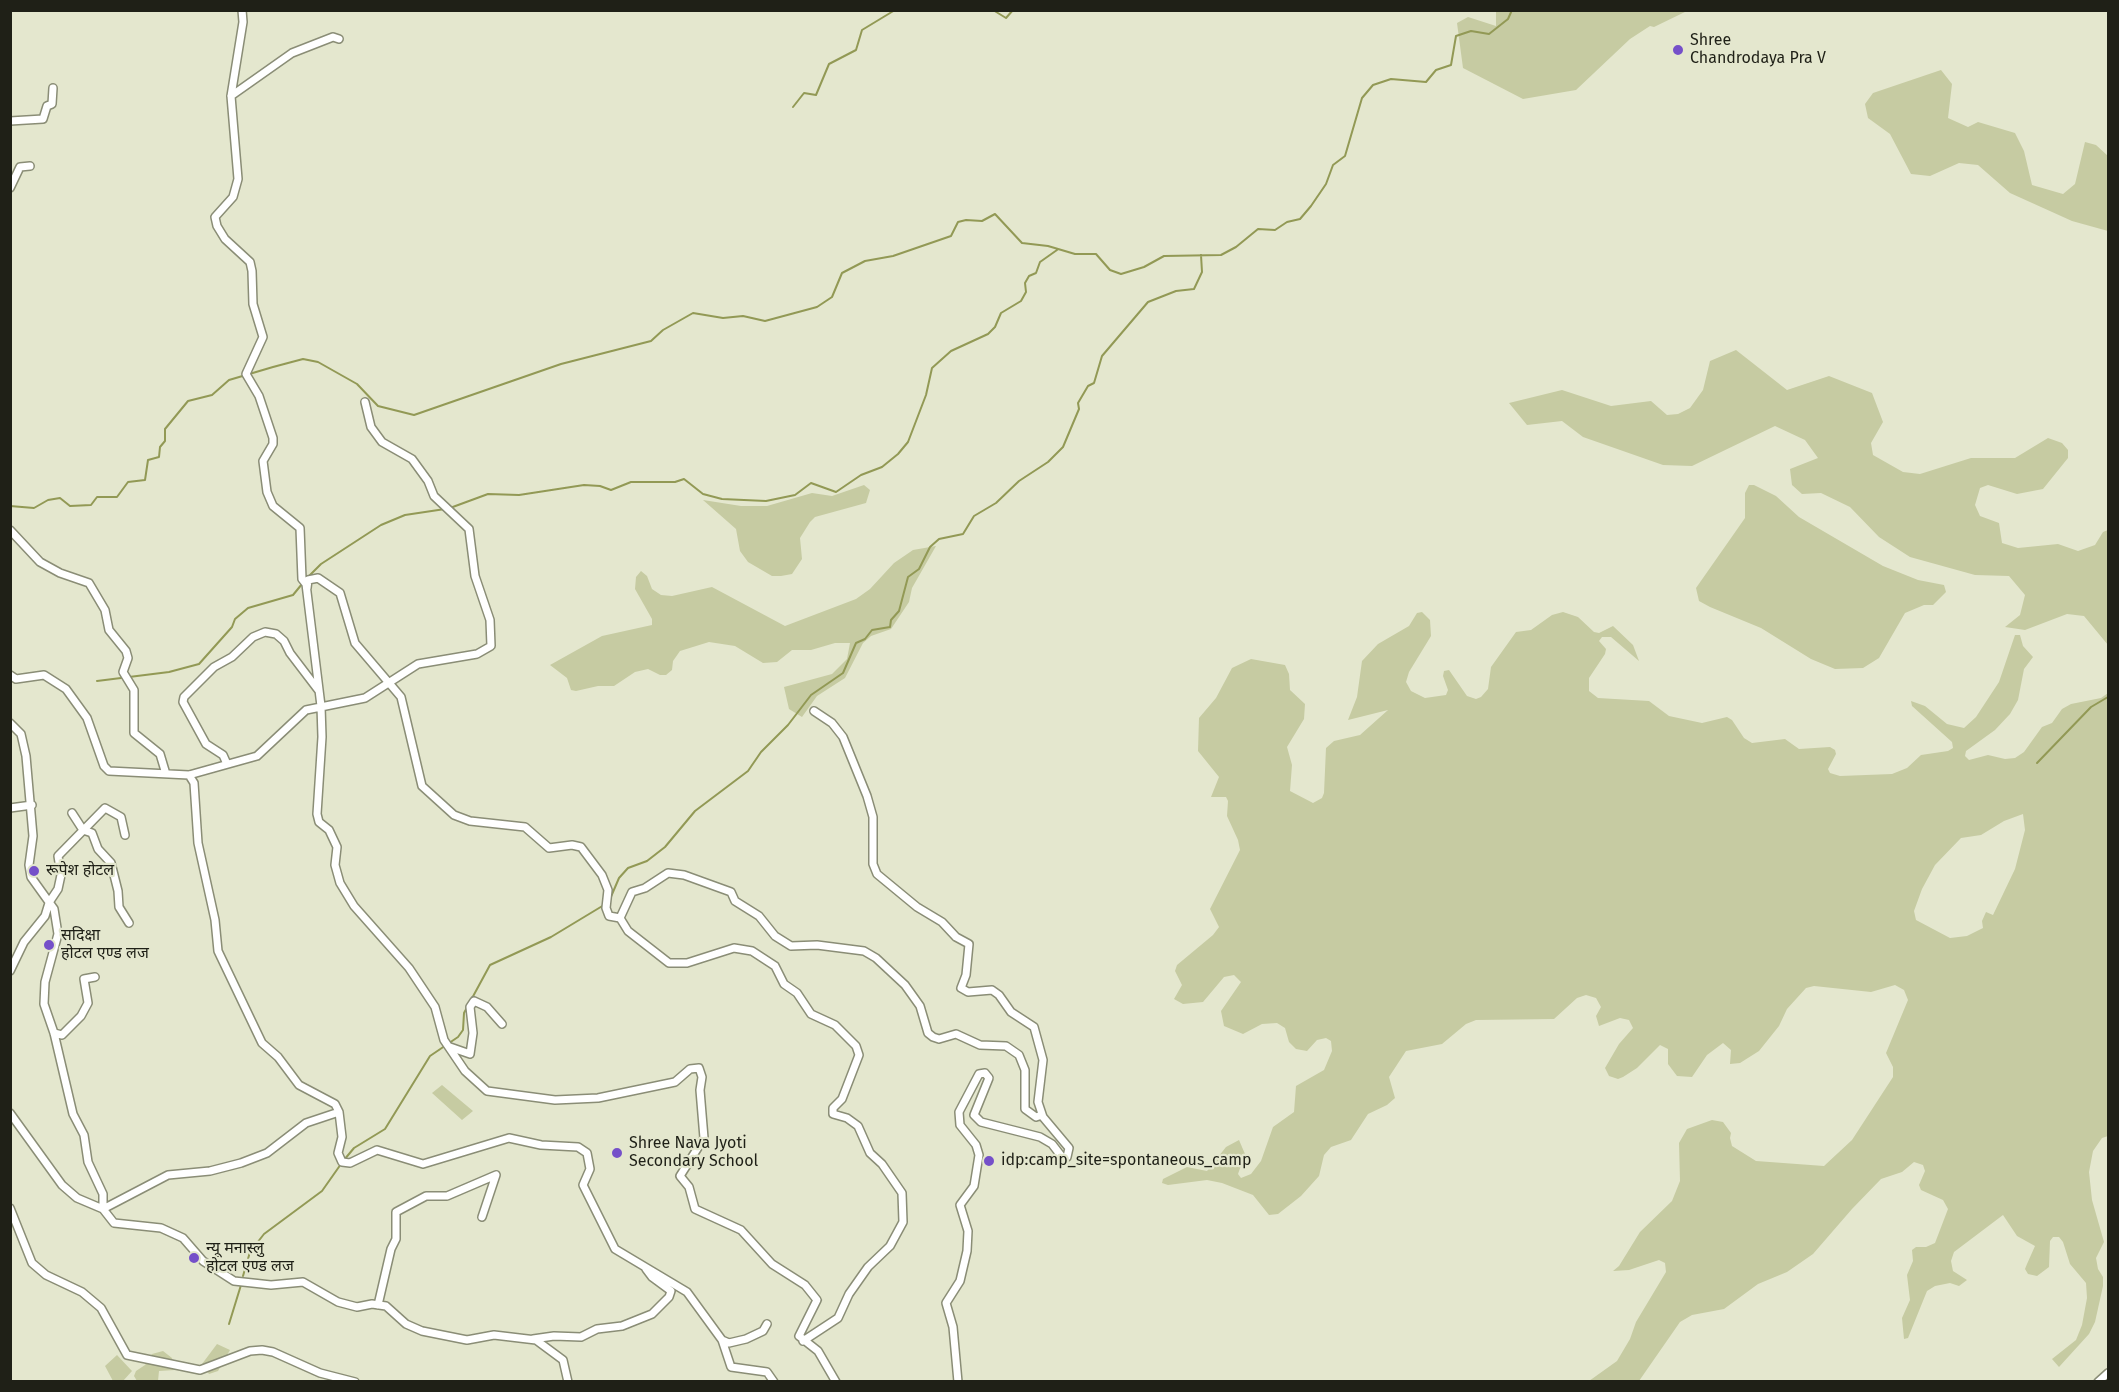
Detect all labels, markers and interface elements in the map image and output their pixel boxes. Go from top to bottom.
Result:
place label: Shree Chandrodaya Pra V [1690,31,1826,69]
marker: Shree Chandrodaya Pra V [1671,43,1685,57]
place label: रूपेश होटल [46,861,114,881]
marker: रूपेश होटल [27,864,41,878]
place label: सदिक्षा होटल एण्ड लज [61,926,149,964]
marker: सदिक्षा होटल एण्ड लज [42,938,56,952]
place label: Shree Nava Jyoti Secondary School [629,1134,758,1172]
marker: Shree Nava Jyoti Secondary School [610,1146,624,1160]
place label: idp:camp_site=spontaneous_camp [1001,1151,1251,1171]
marker: idp:camp_site=spontaneous_camp [982,1154,996,1168]
place label: न्यू मनास्लु होटल एण्ड लज [206,1239,294,1277]
marker: न्यू मनास्लु होटल एण्ड लज [187,1251,201,1265]

